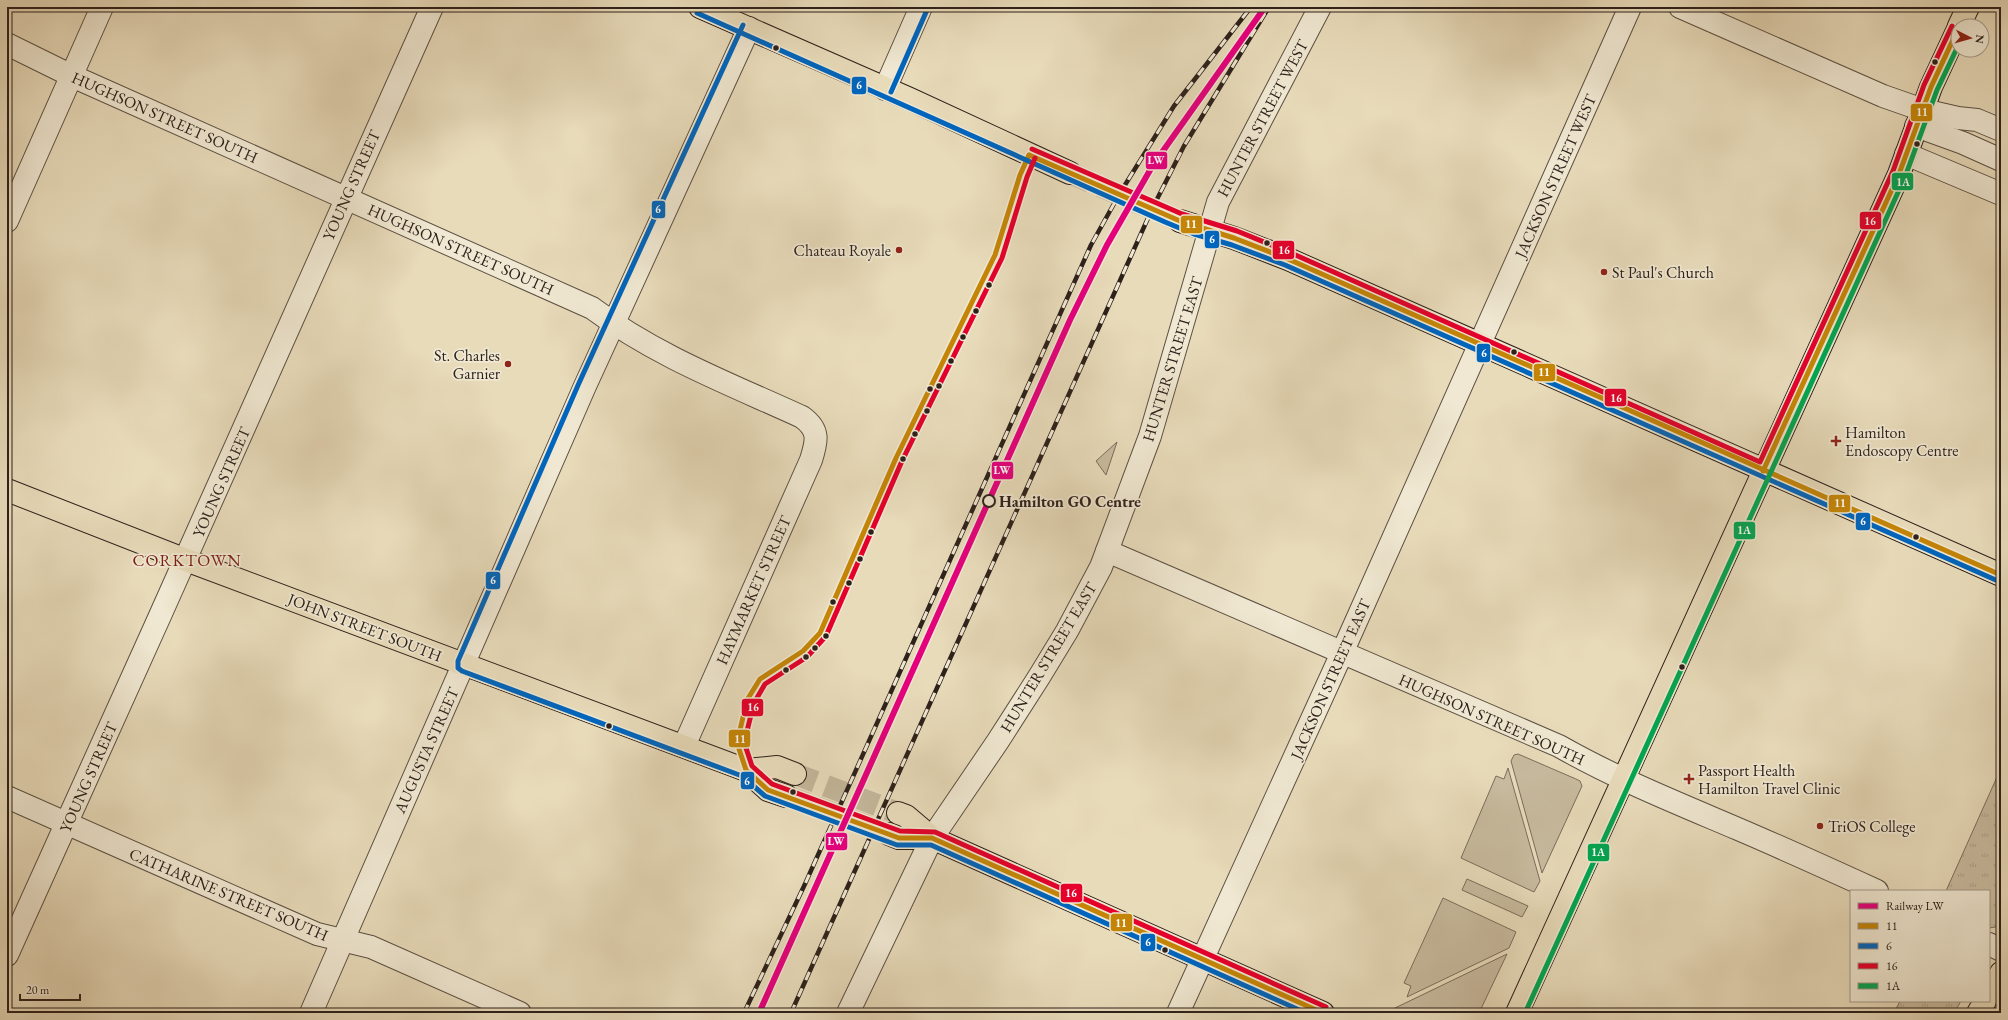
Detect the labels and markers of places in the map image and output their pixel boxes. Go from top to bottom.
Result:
unlabelled marker [771,43,781,53]
unlabelled marker [1930,57,1940,67]
unlabelled marker [1912,139,1922,149]
unlabelled marker [1262,238,1272,248]
place label: Chateau Royale [794,240,891,261]
marker: Chateau Royale [894,245,904,255]
place label: St Paul's Church [1612,262,1714,283]
marker: St Paul's Church [1599,267,1609,277]
unlabelled marker [984,280,994,290]
unlabelled marker [971,306,981,316]
unlabelled marker [958,332,968,342]
place label: St. Charles Garnier [434,345,501,384]
unlabelled marker [1509,347,1519,357]
unlabelled marker [946,356,956,366]
marker: St. Charles Garnier [503,359,513,369]
unlabelled marker [934,381,944,391]
unlabelled marker [925,384,935,394]
unlabelled marker [922,406,932,416]
place label: Hamilton Endoscopy Centre [1845,422,1959,461]
unlabelled marker [910,429,920,439]
marker: Hamilton Endoscopy Centre [1830,435,1842,447]
unlabelled marker [898,454,908,464]
place label: Hamilton GO Centre [999,491,1141,512]
marker: Hamilton GO Centre [982,494,996,508]
unlabelled marker [866,527,876,537]
unlabelled marker [1911,532,1921,542]
unlabelled marker [855,554,865,564]
unlabelled marker [844,578,854,588]
unlabelled marker [828,597,838,607]
unlabelled marker [821,631,831,641]
unlabelled marker [810,643,820,653]
unlabelled marker [801,652,811,662]
unlabelled marker [1677,662,1687,672]
unlabelled marker [781,665,791,675]
unlabelled marker [604,721,614,731]
place label: Passport Health Hamilton Travel Clinic [1698,760,1841,799]
marker: Passport Health Hamilton Travel Clinic [1683,773,1695,785]
unlabelled marker [788,787,798,797]
place label: TriOS College [1828,816,1915,837]
marker: TriOS College [1815,821,1825,831]
unlabelled marker [1160,945,1170,955]

